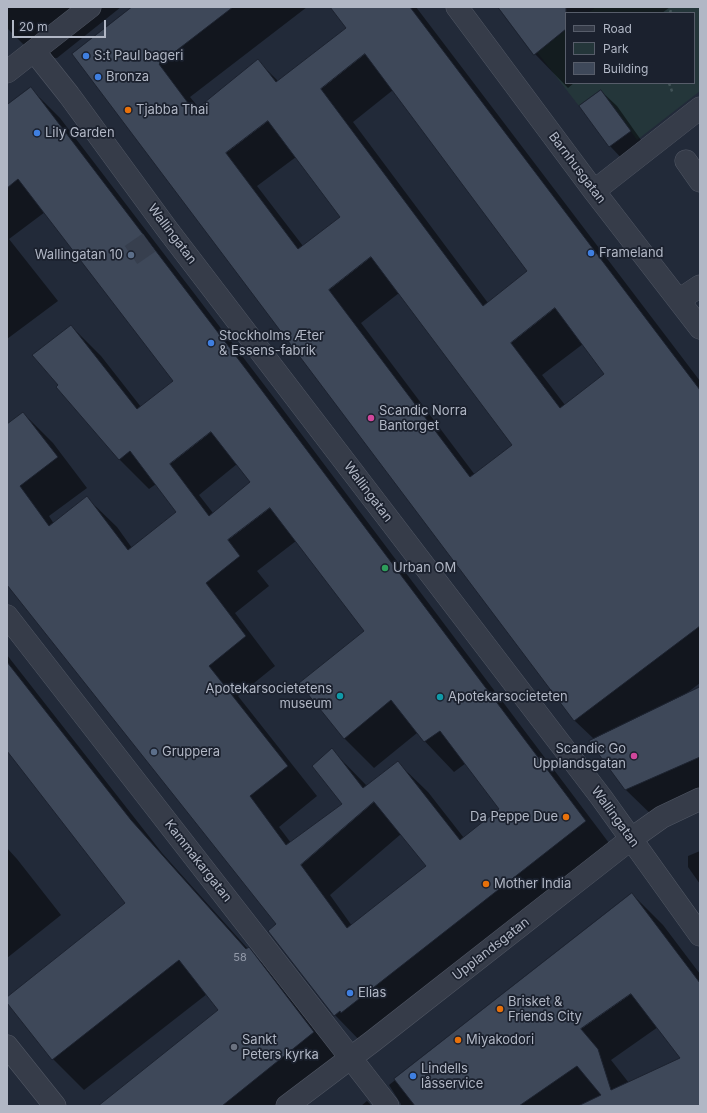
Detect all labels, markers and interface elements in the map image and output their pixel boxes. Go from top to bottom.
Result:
scale bar [14,12,108,38]
legend [565,12,695,84]
text: 20 m [19,19,48,34]
text: Road [603,21,632,36]
text: Park [603,41,629,56]
place label: S:t Paul bageri [94,48,183,64]
marker: S:t Paul bageri [81,51,91,61]
text: Building [603,61,648,76]
place label: Bronza [106,69,149,85]
marker: Bronza [93,72,103,82]
place label: Tjabba Thai [136,102,208,118]
marker: Tjabba Thai [123,105,133,115]
place label: Lily Garden [45,125,115,141]
marker: Lily Garden [32,128,42,138]
street label: Barnhusgatan [545,129,609,207]
street label: Wallingatan [144,201,200,267]
place label: Frameland [599,245,664,261]
place label: Wallingatan 10 [35,247,123,263]
marker: Frameland [586,248,596,258]
marker: Wallingatan 10 [126,250,136,260]
place label: Stockholms Æter & Essens-fabrik [219,328,324,359]
marker: Stockholms Æter & Essens-fabrik [206,338,216,348]
place label: Scandic Norra Bantorget [379,403,467,434]
marker: Scandic Norra Bantorget [366,413,376,423]
street label: Wallingatan [340,459,396,525]
place label: Urban OM [393,560,456,576]
marker: Urban OM [380,563,390,573]
place label: Apotekarsocietetens museum [205,681,332,712]
place label: Apotekarsocieteten [448,689,568,705]
marker: Apotekarsocietetens museum [335,691,345,701]
marker: Apotekarsocieteten [435,692,445,702]
place label: Scandic Go Upplandsgatan [533,741,626,772]
place label: Gruppera [162,744,220,760]
marker: Gruppera [149,747,159,757]
marker: Scandic Go Upplandsgatan [629,751,639,761]
street label: Wallingatan [588,784,642,850]
place label: Da Peppe Due [470,809,558,825]
marker: Da Peppe Due [561,812,571,822]
street label: Kammakargatan [161,817,235,905]
place label: Mother India [494,876,571,892]
marker: Mother India [481,879,491,889]
street label: Upplandsgatan [450,914,532,984]
house number: 58 [233,951,247,965]
place label: Elias [358,985,386,1001]
marker: Elias [345,988,355,998]
place label: Brisket & Friends City [508,994,582,1025]
marker: Brisket & Friends City [495,1004,505,1014]
place label: Sankt Peters kyrka [242,1032,319,1063]
place label: Miyakodori [466,1032,534,1048]
marker: Miyakodori [453,1035,463,1045]
marker: Sankt Peters kyrka [229,1042,239,1052]
place label: Lindells låsservice [421,1061,483,1092]
marker: Lindells låsservice [408,1071,418,1081]

